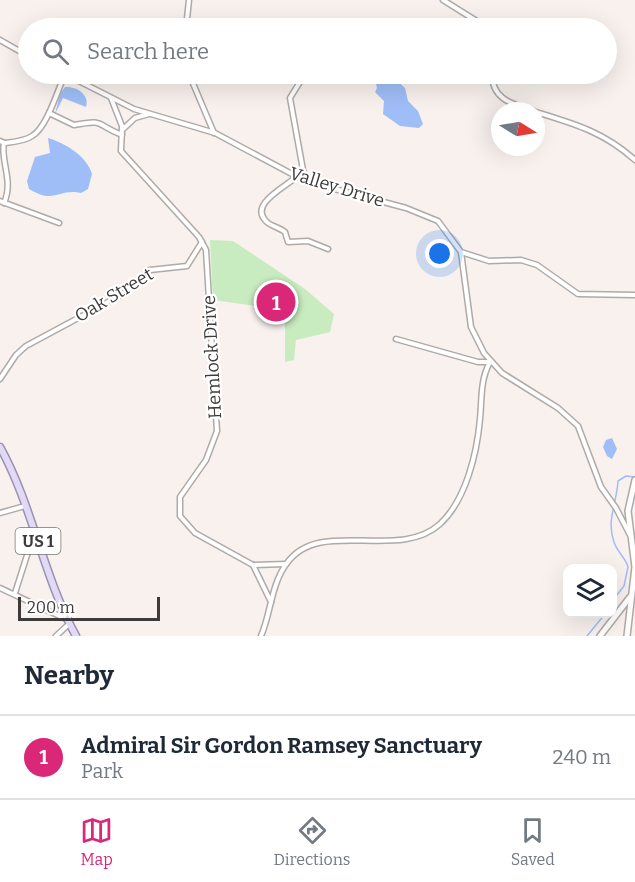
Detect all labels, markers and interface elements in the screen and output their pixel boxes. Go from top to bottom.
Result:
search box [18,18,617,84]
icon: search [39,35,72,68]
text: Search here [87,38,209,65]
north arrow [491,102,545,156]
street label: Valley Drive [287,162,387,212]
your location [425,239,454,268]
street label: Oak Street [71,263,158,327]
pin: 1 [256,280,296,324]
street label: Hemlock Drive [198,295,226,419]
road number: US 1 [15,528,60,554]
map controls [563,564,617,618]
button: layers [563,564,617,618]
scale bar [18,594,160,622]
text: 200 m [27,598,75,617]
text: Nearby [24,660,114,691]
text: Admiral Sir Gordon Ramsey Sanctuary [81,732,482,759]
text: 1 [39,745,48,769]
text: 240 m [553,745,611,769]
text: Park [81,759,123,783]
tab: Map [80,814,113,869]
tab: Directions [274,814,351,869]
tab: Saved [511,814,555,869]

